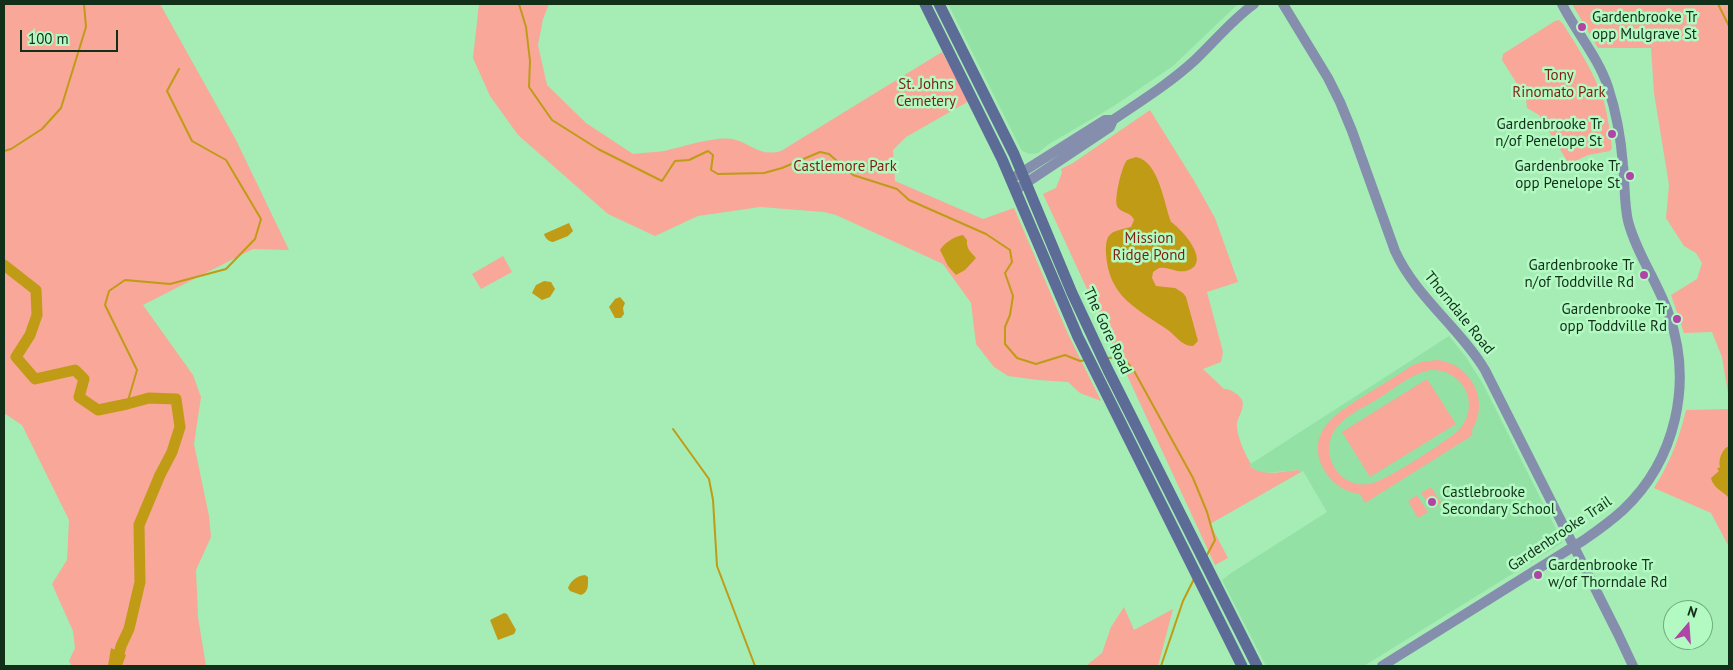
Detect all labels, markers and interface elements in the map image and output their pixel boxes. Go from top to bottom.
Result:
place label: Gardenbrooke Tr opp Mulgrave St [1592,9,1697,44]
scale bar [22,20,120,52]
marker: Gardenbrooke Tr opp Mulgrave St [1576,21,1588,33]
text: 100 m [28,29,69,48]
park label: Tony Rinomato Park [1512,67,1606,102]
park label: St. Johns Cemetery [896,76,956,111]
place label: Gardenbrooke Tr n/of Penelope St [1495,116,1602,151]
marker: Gardenbrooke Tr n/of Penelope St [1606,128,1618,140]
park label: Castlemore Park [793,158,897,176]
place label: Gardenbrooke Tr opp Penelope St [1515,158,1620,193]
marker: Gardenbrooke Tr opp Penelope St [1624,170,1636,182]
park label: Mission Ridge Pond [1113,230,1185,265]
place label: Gardenbrooke Tr n/of Toddville Rd [1525,257,1634,292]
street label: Thorndale Road [1420,268,1498,358]
marker: Gardenbrooke Tr n/of Toddville Rd [1638,269,1650,281]
street label: The Gore Road [1079,285,1135,377]
place label: Gardenbrooke Tr opp Toddville Rd [1560,301,1667,336]
marker: Gardenbrooke Tr opp Toddville Rd [1671,313,1683,325]
place label: Castlebrooke Secondary School [1442,484,1555,519]
street label: Gardenbrooke Trail [1505,493,1615,575]
marker: Castlebrooke Secondary School [1426,496,1438,508]
place label: Gardenbrooke Tr w/of Thorndale Rd [1548,557,1667,592]
marker: Gardenbrooke Tr w/of Thorndale Rd [1532,569,1544,581]
north arrow [1663,600,1713,650]
text: N [1685,602,1699,622]

